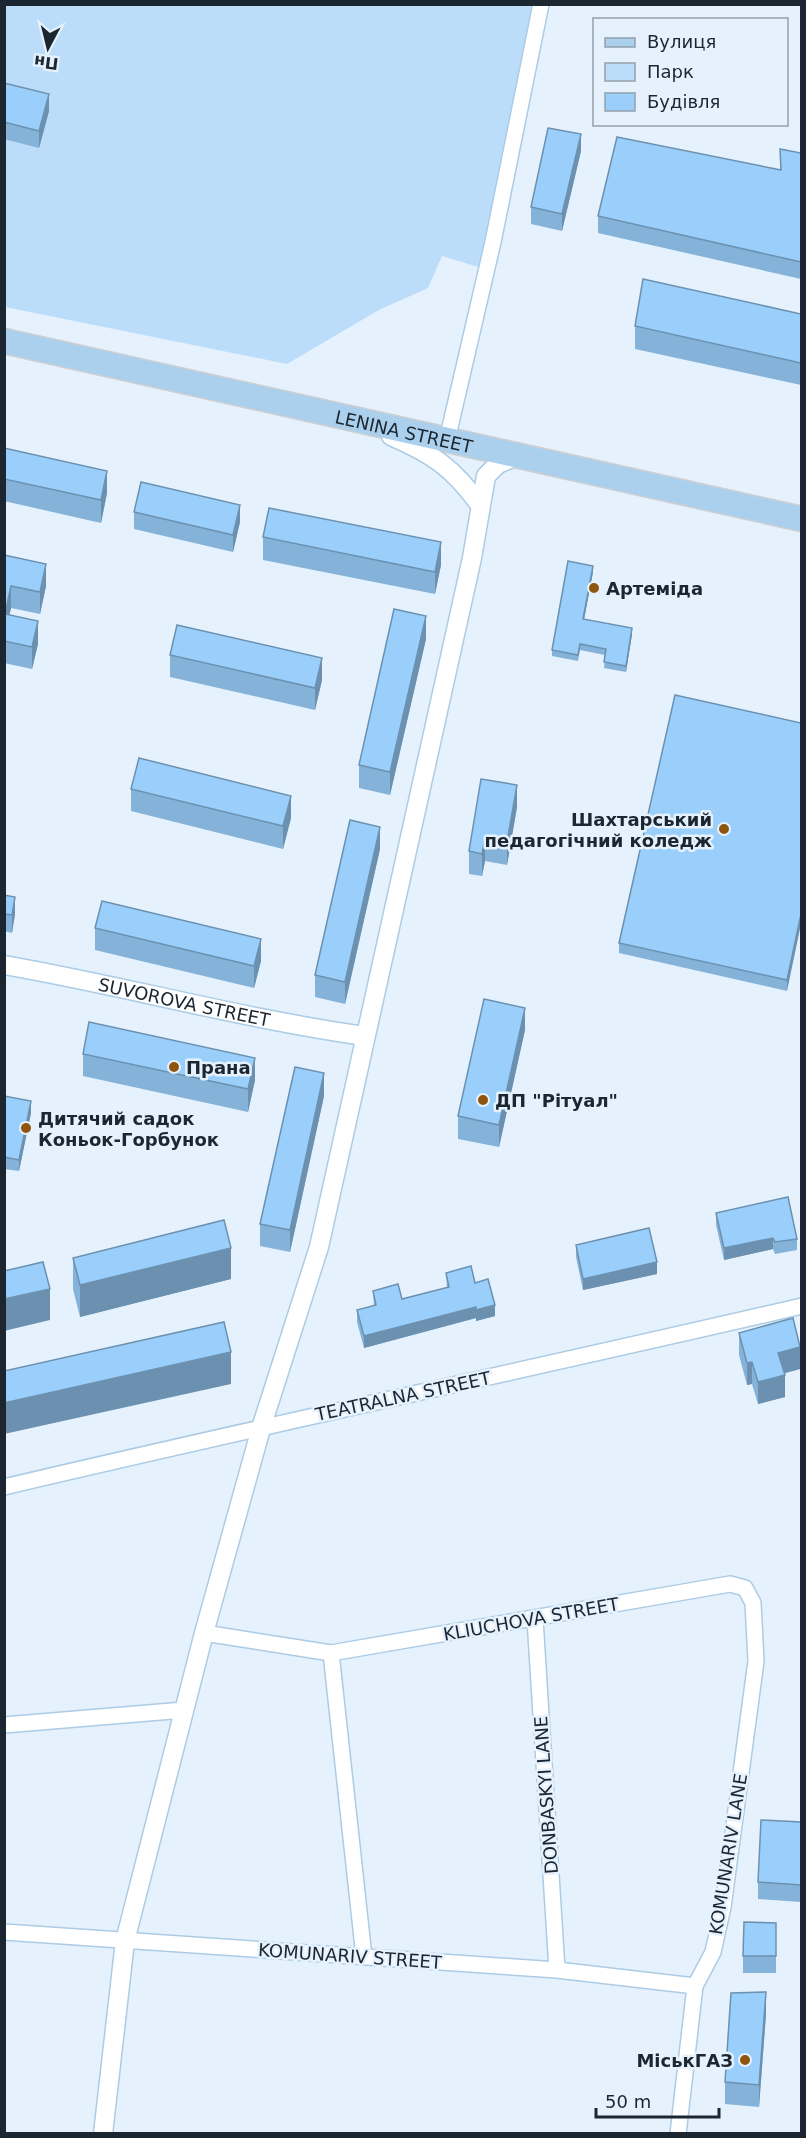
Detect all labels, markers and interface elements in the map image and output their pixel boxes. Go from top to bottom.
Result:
north arrow [18,18,78,78]
legend [593,18,788,126]
text: Вулиця [647,31,716,52]
text: Пн [33,51,60,73]
text: Парк [647,61,694,82]
text: Будівля [647,91,720,112]
street label: LENINA STREET [333,406,476,457]
place label: Артеміда [606,578,703,599]
marker: Артеміда [587,581,601,595]
place label: Шахтарський педагогічний коледж [485,809,712,851]
marker: Шахтарський педагогічний коледж [717,822,731,836]
street label: SUVOROVA STREET [96,973,273,1030]
place label: Прана [186,1057,251,1078]
marker: Прана [167,1060,181,1074]
place label: ДП "Рітуал" [495,1090,618,1111]
marker: ДП "Рітуал" [476,1093,490,1107]
place label: Дитячий садок Коньок-Горбунок [38,1108,219,1150]
marker: Дитячий садок Коньок-Горбунок [19,1121,33,1135]
street label: TEATRALNA STREET [313,1367,493,1425]
street label: KLIUCHOVA STREET [441,1593,622,1645]
street label: DONBASKYI LANE [530,1715,562,1875]
street label: KOMUNARIV LANE [705,1772,751,1936]
street label: KOMUNARIV STREET [257,1939,444,1973]
place label: МіськГАЗ [636,2050,733,2071]
marker: МіськГАЗ [738,2053,752,2067]
scale bar [596,2081,719,2119]
text: 50 m [605,2091,651,2112]

